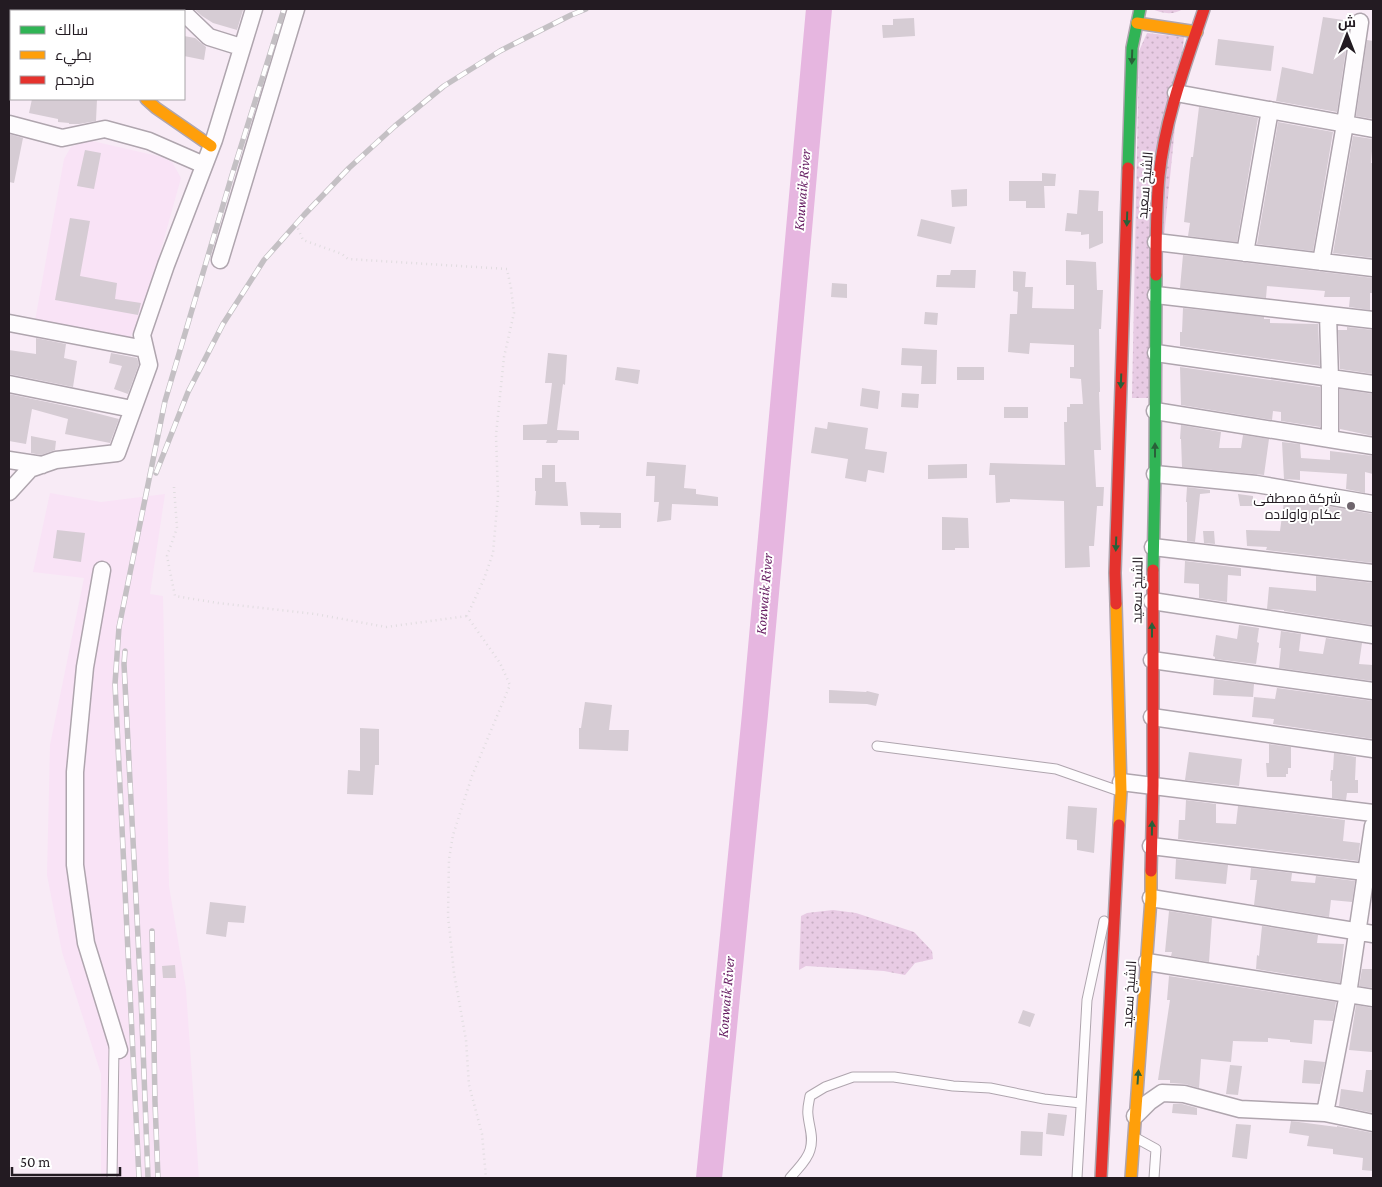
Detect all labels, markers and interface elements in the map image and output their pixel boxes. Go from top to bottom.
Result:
legend [10,10,185,100]
north arrow [1322,10,1372,60]
text: ش [1338,14,1356,31]
text: سالك [55,22,88,38]
text: بطيء [55,47,92,67]
one-way arrow [1128,49,1136,65]
text: مزدحم [55,72,95,90]
water label: Kouwaik River [790,148,814,231]
street label: الشيخ سعيد [1134,151,1157,219]
one-way arrow [1122,211,1130,227]
one-way arrow [1117,374,1125,390]
one-way arrow [1151,442,1159,458]
place label: شركة مصطفى عكام واولاده [1253,490,1341,524]
marker: شركة مصطفى عكام واولاده [1345,500,1357,512]
one-way arrow [1112,536,1120,552]
water label: Kouwaik River [752,552,776,635]
street label: الشيخ سعيد [1128,556,1147,624]
one-way arrow [1148,622,1156,638]
one-way arrow [1148,819,1156,835]
water label: Kouwaik River [714,955,738,1038]
street label: الشيخ سعيد [1119,960,1140,1028]
one-way arrow [1134,1069,1142,1085]
scale bar [12,1144,120,1176]
text: 50 m [20,1154,50,1170]

